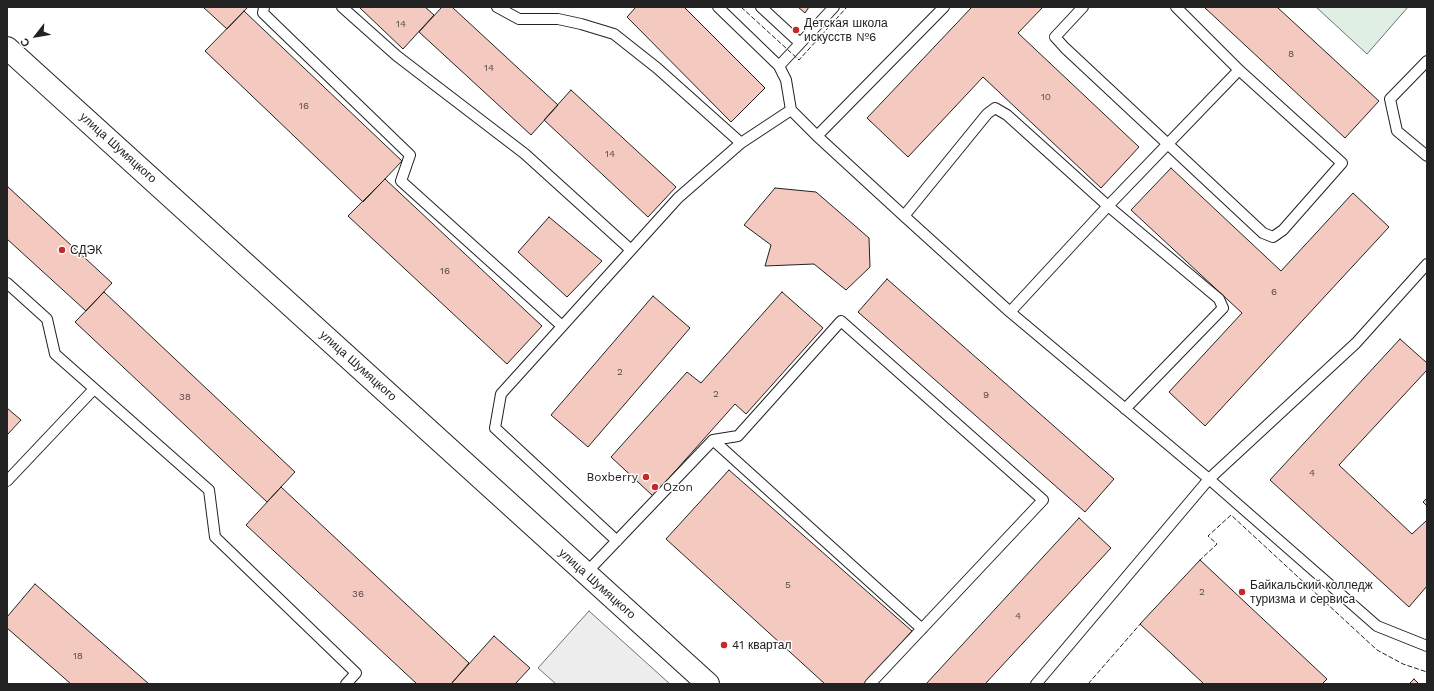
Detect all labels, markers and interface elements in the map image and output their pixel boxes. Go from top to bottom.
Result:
north arrow [16,16,56,56]
place label: Детская школа искусств №6 [804,16,888,44]
house number: 14 [396,18,406,30]
marker: Детская школа искусств №6 [791,25,801,35]
text: С [18,36,33,49]
house number: 8 [1288,48,1294,60]
house number: 14 [484,62,494,74]
house number: 10 [1041,91,1051,103]
house number: 16 [299,100,309,112]
street label: улица Шумяцкого [77,110,159,186]
house number: 14 [605,148,615,160]
place label: СДЭК [70,243,102,257]
marker: СДЭК [57,245,67,255]
house number: 16 [440,265,450,277]
house number: 6 [1271,286,1277,298]
street label: улица Шумяцкого [317,328,399,404]
house number: 2 [617,366,623,378]
house number: 2 [713,388,719,400]
house number: 9 [983,389,989,401]
house number: 38 [179,391,191,403]
house number: 4 [1309,467,1315,479]
place label: Boxberry [586,470,638,484]
marker: Boxberry [641,472,651,482]
place label: Ozon [663,480,693,494]
marker: Ozon [650,482,660,492]
street label: улица Шумяцкого [556,546,638,622]
place label: Байкальский колледж туризма и сервиса [1250,578,1373,606]
house number: 5 [785,579,791,591]
house number: 2 [1199,586,1205,598]
marker: Байкальский колледж туризма и сервиса [1237,587,1247,597]
house number: 36 [352,588,364,600]
house number: 4 [1015,610,1021,622]
place label: 41 квартал [732,638,792,652]
marker: 41 квартал [719,640,729,650]
house number: 18 [73,650,83,662]

